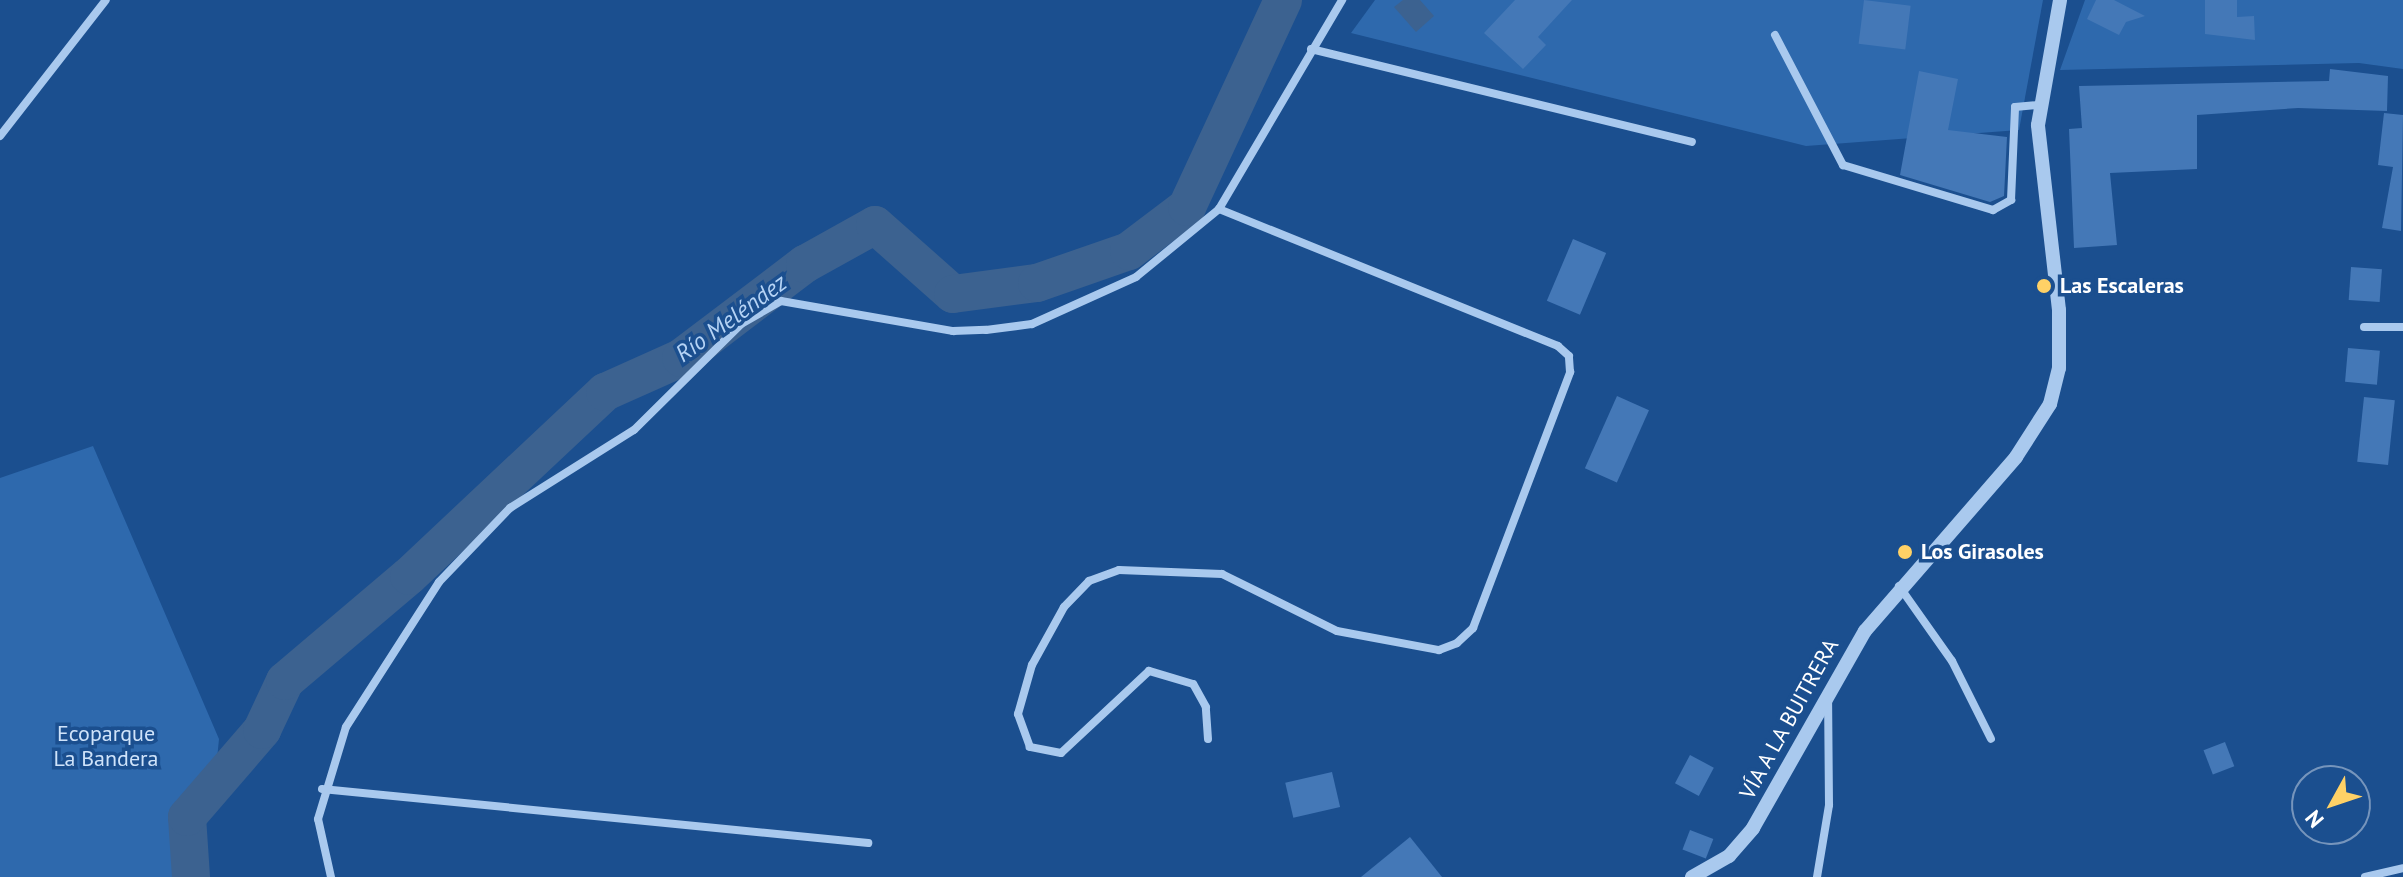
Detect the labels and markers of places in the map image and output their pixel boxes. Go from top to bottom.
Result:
place label: Las Escaleras [2060,273,2184,299]
marker: Las Escaleras [2035,277,2053,295]
place label: Los Girasoles [1921,539,2044,565]
marker: Los Girasoles [1896,543,1914,561]

